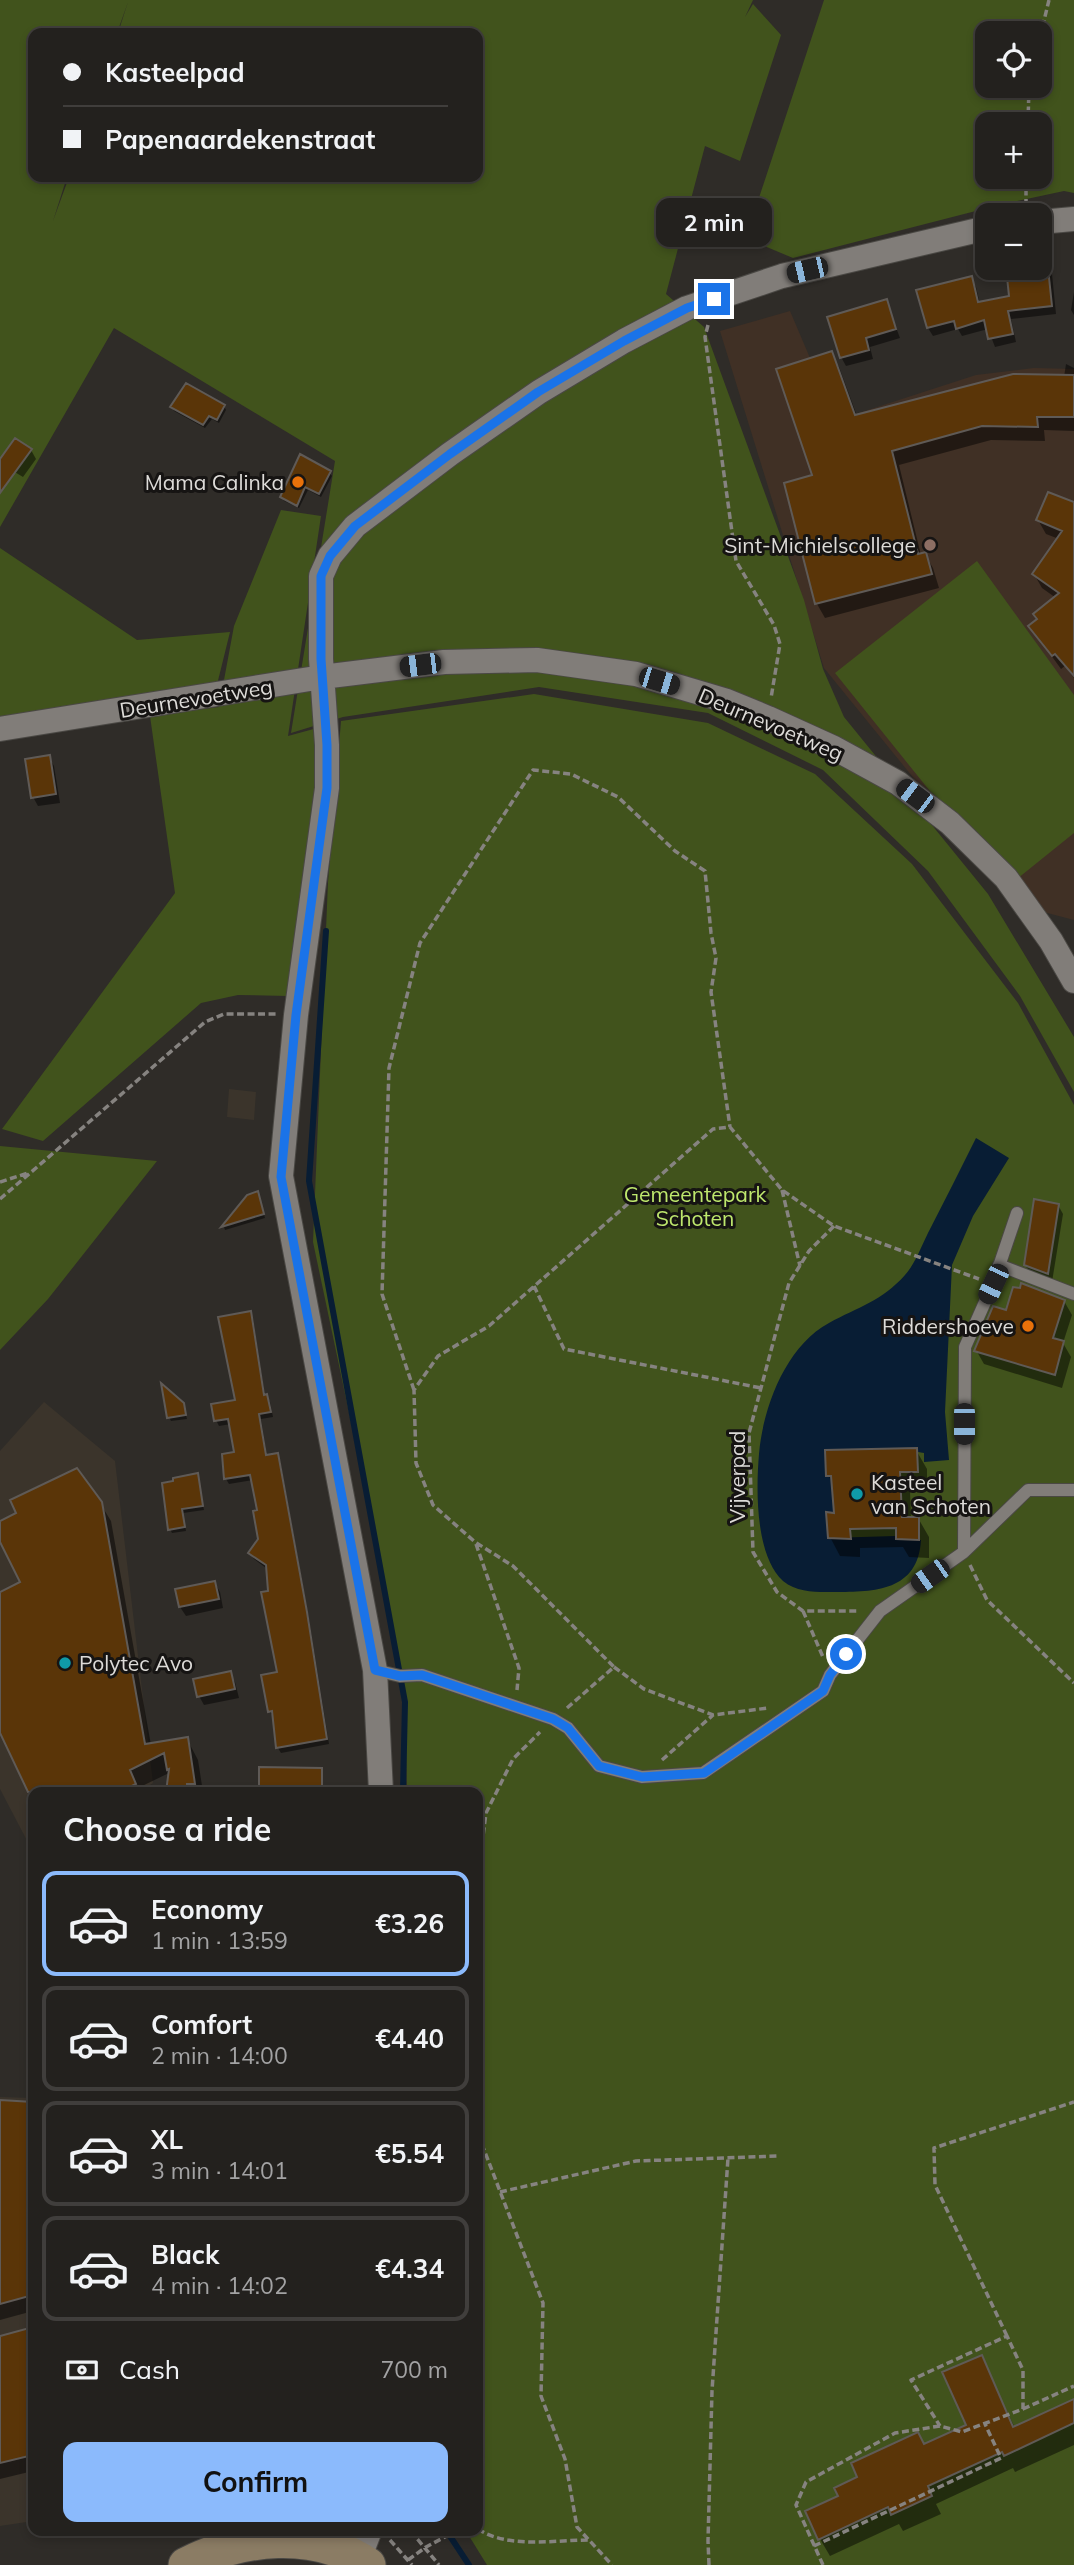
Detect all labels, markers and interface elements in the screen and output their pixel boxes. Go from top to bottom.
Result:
map controls [975,21,1052,280]
button: locate [975,21,1052,98]
text: Kasteelpad [105,56,245,89]
button: + [975,112,1052,189]
text: Papenaardekenstraat [105,123,375,156]
callout: 2 min [656,198,772,246]
button: − [975,203,1052,280]
text: 2 min [684,208,744,237]
car [785,255,830,285]
route end [698,283,730,315]
place label: Mama Calinka [145,469,284,495]
marker: Mama Calinka [290,474,306,490]
place label: Sint-Michielscollege [724,532,916,558]
marker: Sint-Michielscollege [922,537,938,553]
car [398,652,443,678]
car [636,665,683,697]
street label: Deurnevoetweg [118,673,274,723]
street label: Deurnevoetweg [695,682,847,766]
car [892,775,939,817]
park label: Gemeentepark Schoten [624,1181,767,1231]
car [975,1261,1012,1307]
place label: Riddershoeve [882,1313,1014,1339]
marker: Riddershoeve [1020,1318,1036,1334]
car [954,1403,975,1445]
street label: Vijverpad [724,1431,750,1523]
place label: Kasteel van Schoten [871,1469,991,1519]
marker: Kasteel van Schoten [849,1486,865,1502]
car [907,1555,954,1597]
route start [830,1638,862,1670]
place label: Polytec Avo [79,1650,193,1676]
marker: Polytec Avo [57,1655,73,1671]
text: Choose a ride [63,1809,271,1849]
icon: car [67,1892,130,1955]
text: Economy [151,1893,263,1926]
text: €3.26 [375,1907,444,1940]
text: 1 min · 13:59 [151,1926,288,1955]
icon: car [67,2007,130,2070]
text: Comfort [151,2008,252,2041]
text: €4.40 [375,2022,444,2055]
text: 2 min · 14:00 [151,2041,288,2070]
icon: car [67,2122,130,2185]
text: XL [151,2123,183,2156]
text: €5.54 [375,2137,444,2170]
text: 3 min · 14:01 [151,2156,288,2185]
icon: car [67,2237,130,2300]
text: Black [151,2238,219,2271]
text: €4.34 [375,2252,444,2285]
text: 4 min · 14:02 [151,2271,288,2300]
icon: cash [63,2351,101,2389]
text: Cash [119,2353,180,2386]
text: 700 m [380,2355,448,2384]
button: Confirm [63,2442,448,2522]

